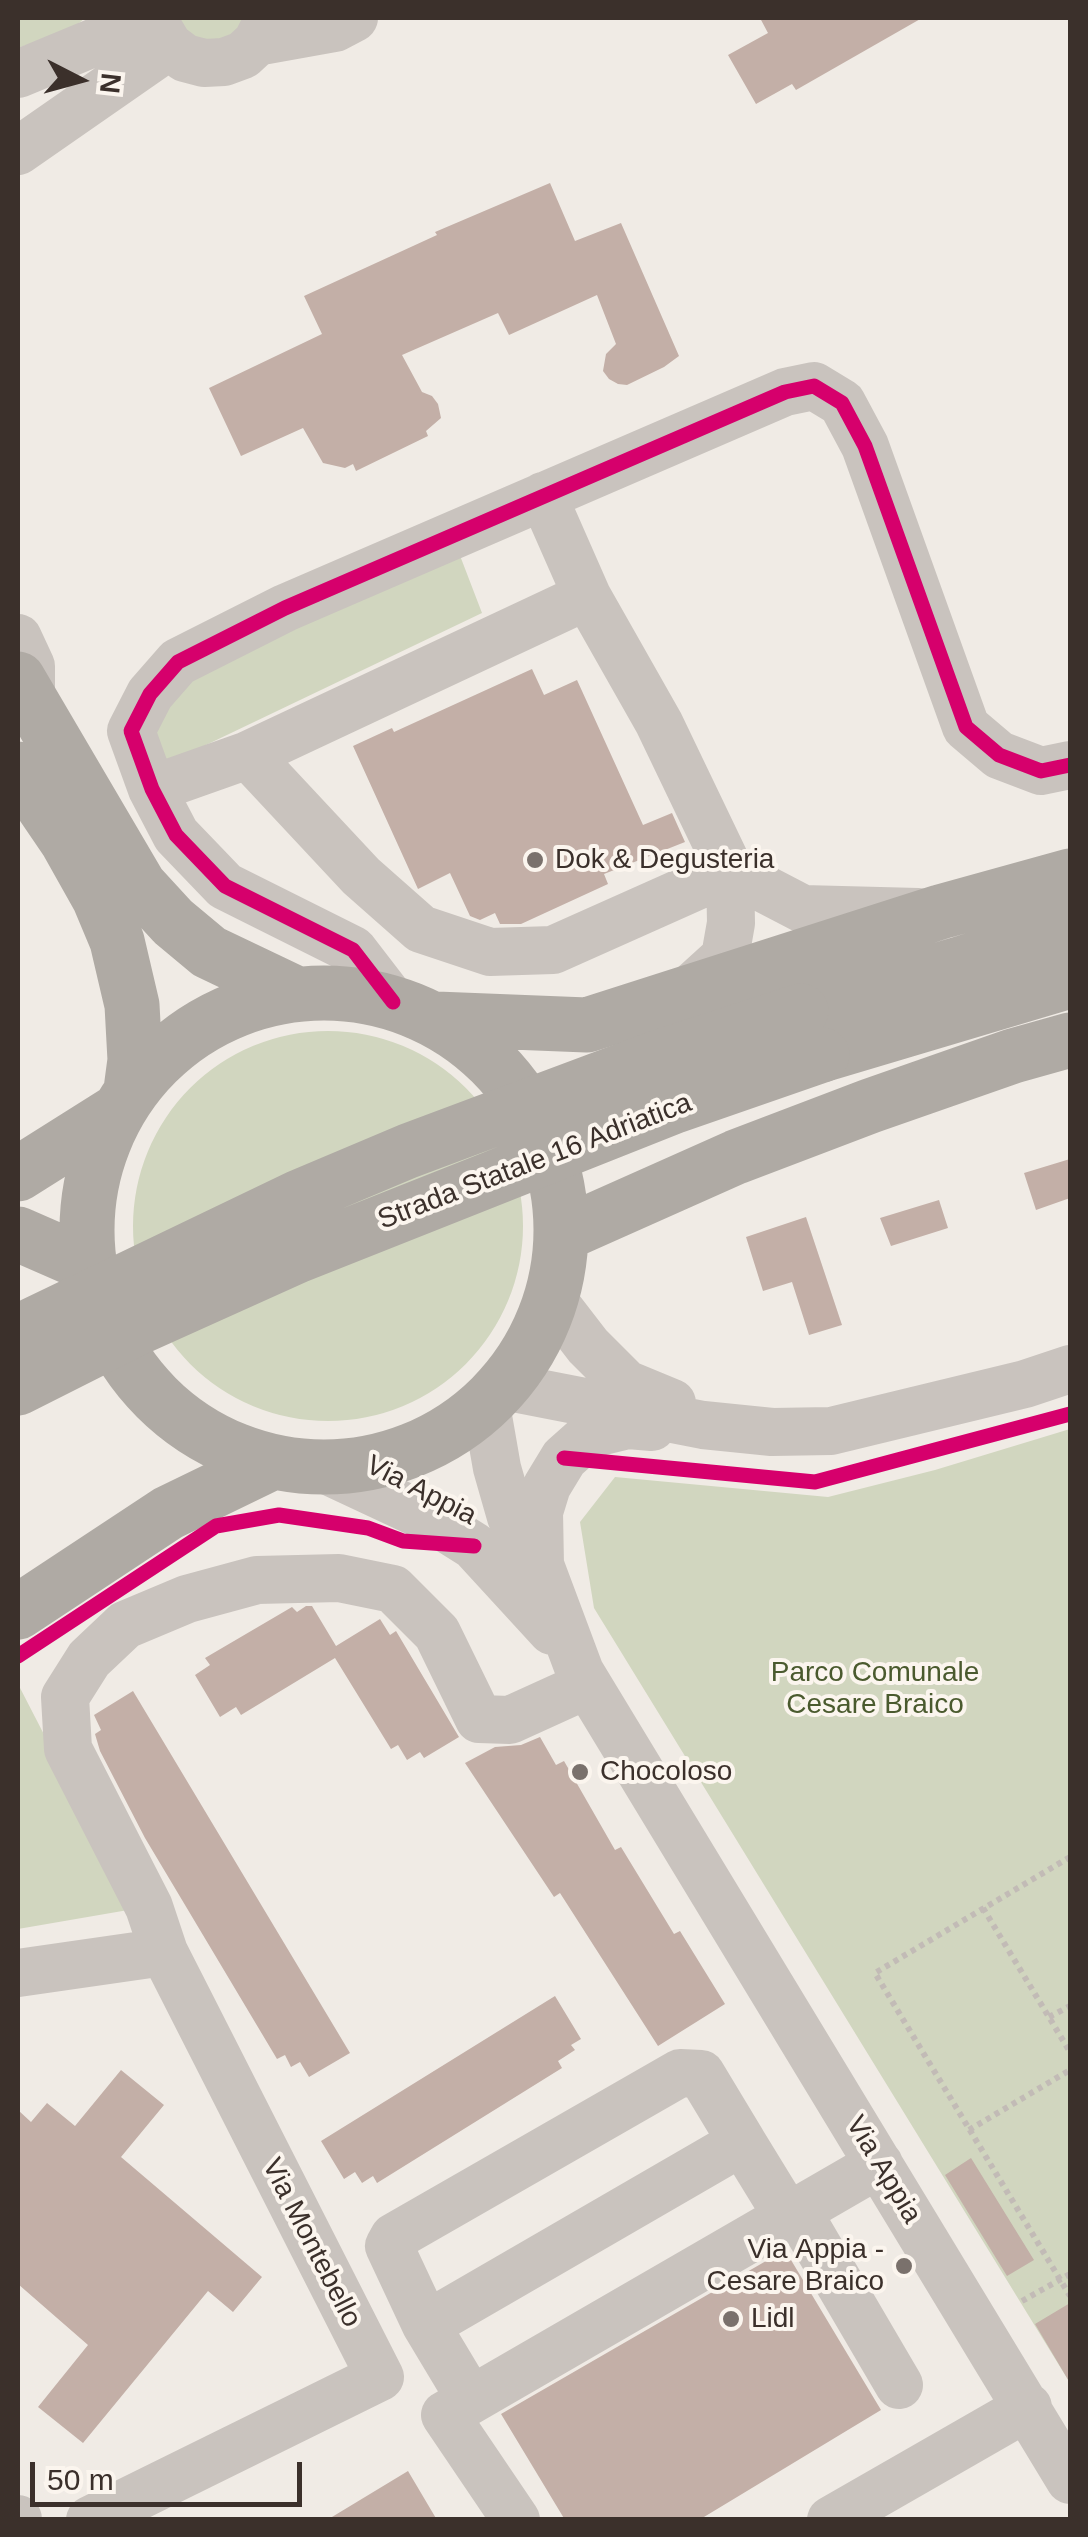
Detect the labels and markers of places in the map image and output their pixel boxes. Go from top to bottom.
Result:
place label: Dok & Degusteria [555,843,774,877]
marker: Dok & Degusteria [524,849,546,871]
place label: Chocoloso [600,1755,732,1789]
marker: Chocoloso [569,1761,591,1783]
place label: Via Appia - Cesare Braico [707,2233,884,2299]
marker: Via Appia - Cesare Braico [893,2255,915,2277]
place label: Lidl [751,2302,795,2336]
marker: Lidl [720,2308,742,2330]

